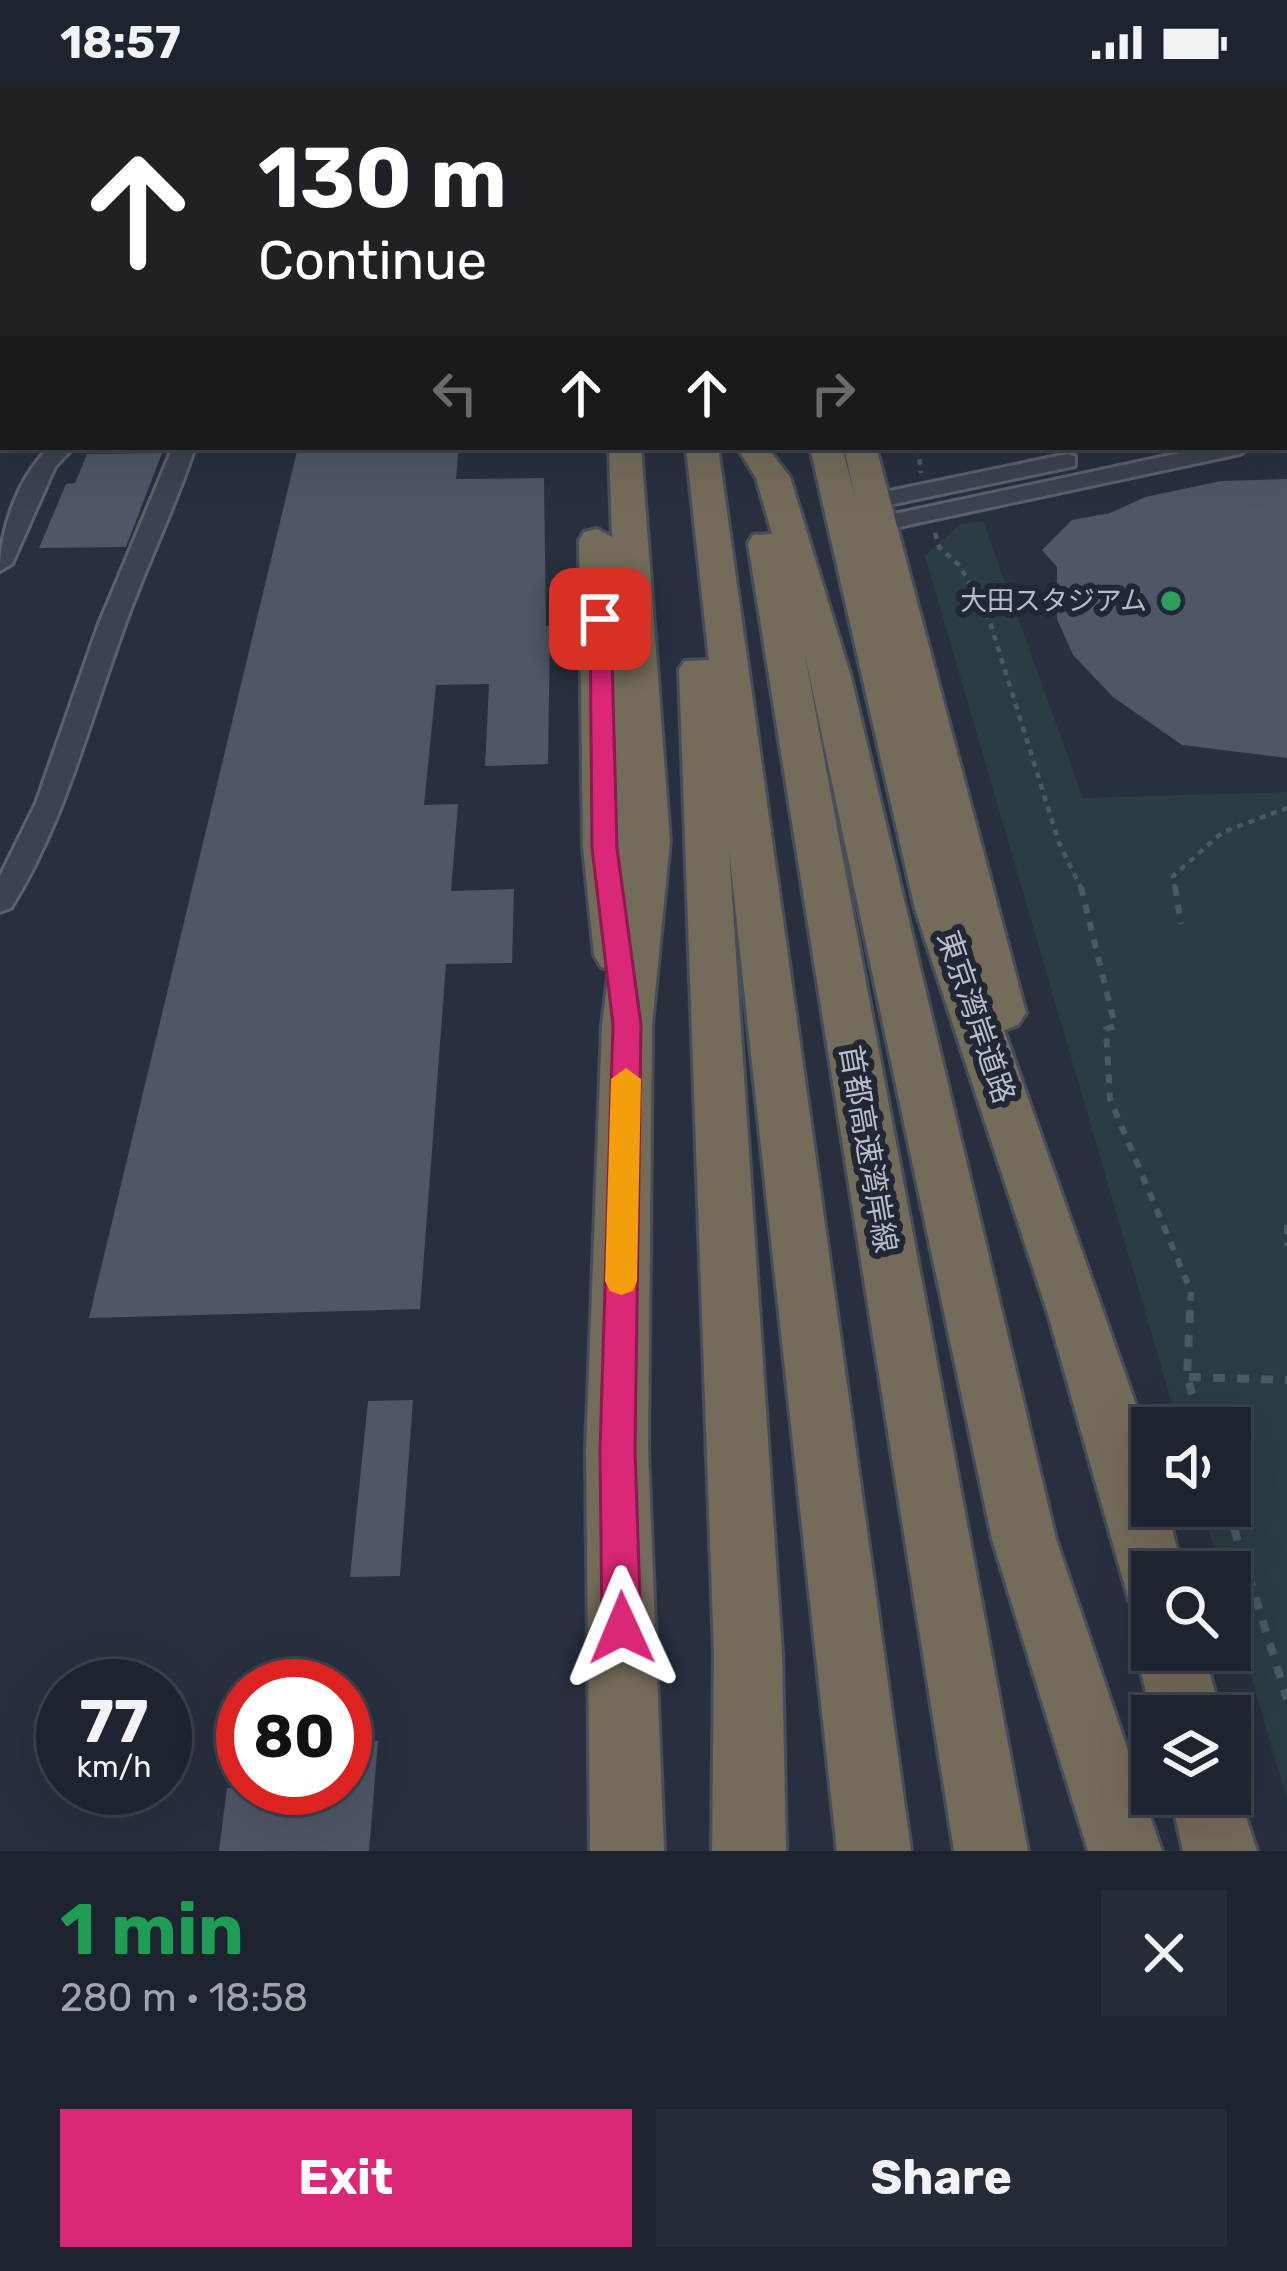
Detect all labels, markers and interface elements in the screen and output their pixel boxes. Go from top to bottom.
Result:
text: 18:57 [60,16,181,69]
text: 130 m [258,128,507,228]
icon: ahead [60,132,216,288]
text: Continue [258,229,487,293]
icon: left [422,360,488,426]
icon: ahead [548,360,614,426]
icon: ahead [674,360,740,426]
icon: right [800,360,866,426]
pin [549,568,651,670]
place label: 大田スタジアム [960,585,1147,617]
icon: arrive [567,586,633,652]
marker: 大田スタジアム [1158,588,1184,614]
street label: 東京湾岸道路 [930,926,1022,1108]
street label: 首都高速湾岸線 [832,1042,904,1256]
map controls [1131,1407,1251,1815]
button: sound [1131,1407,1251,1527]
button: search [1131,1551,1251,1671]
position arrow [559,1565,685,1691]
speed limit sign: 80 [216,1659,372,1815]
text: 77 [80,1686,148,1757]
button: layers [1131,1695,1251,1815]
text: km/h [77,1749,151,1785]
text: 1 min [60,1887,244,1972]
button: close [1101,1890,1227,2016]
text: 280 m · 18:58 [60,1975,308,2021]
button: Exit [60,2109,632,2247]
button: Share [656,2109,1227,2247]

